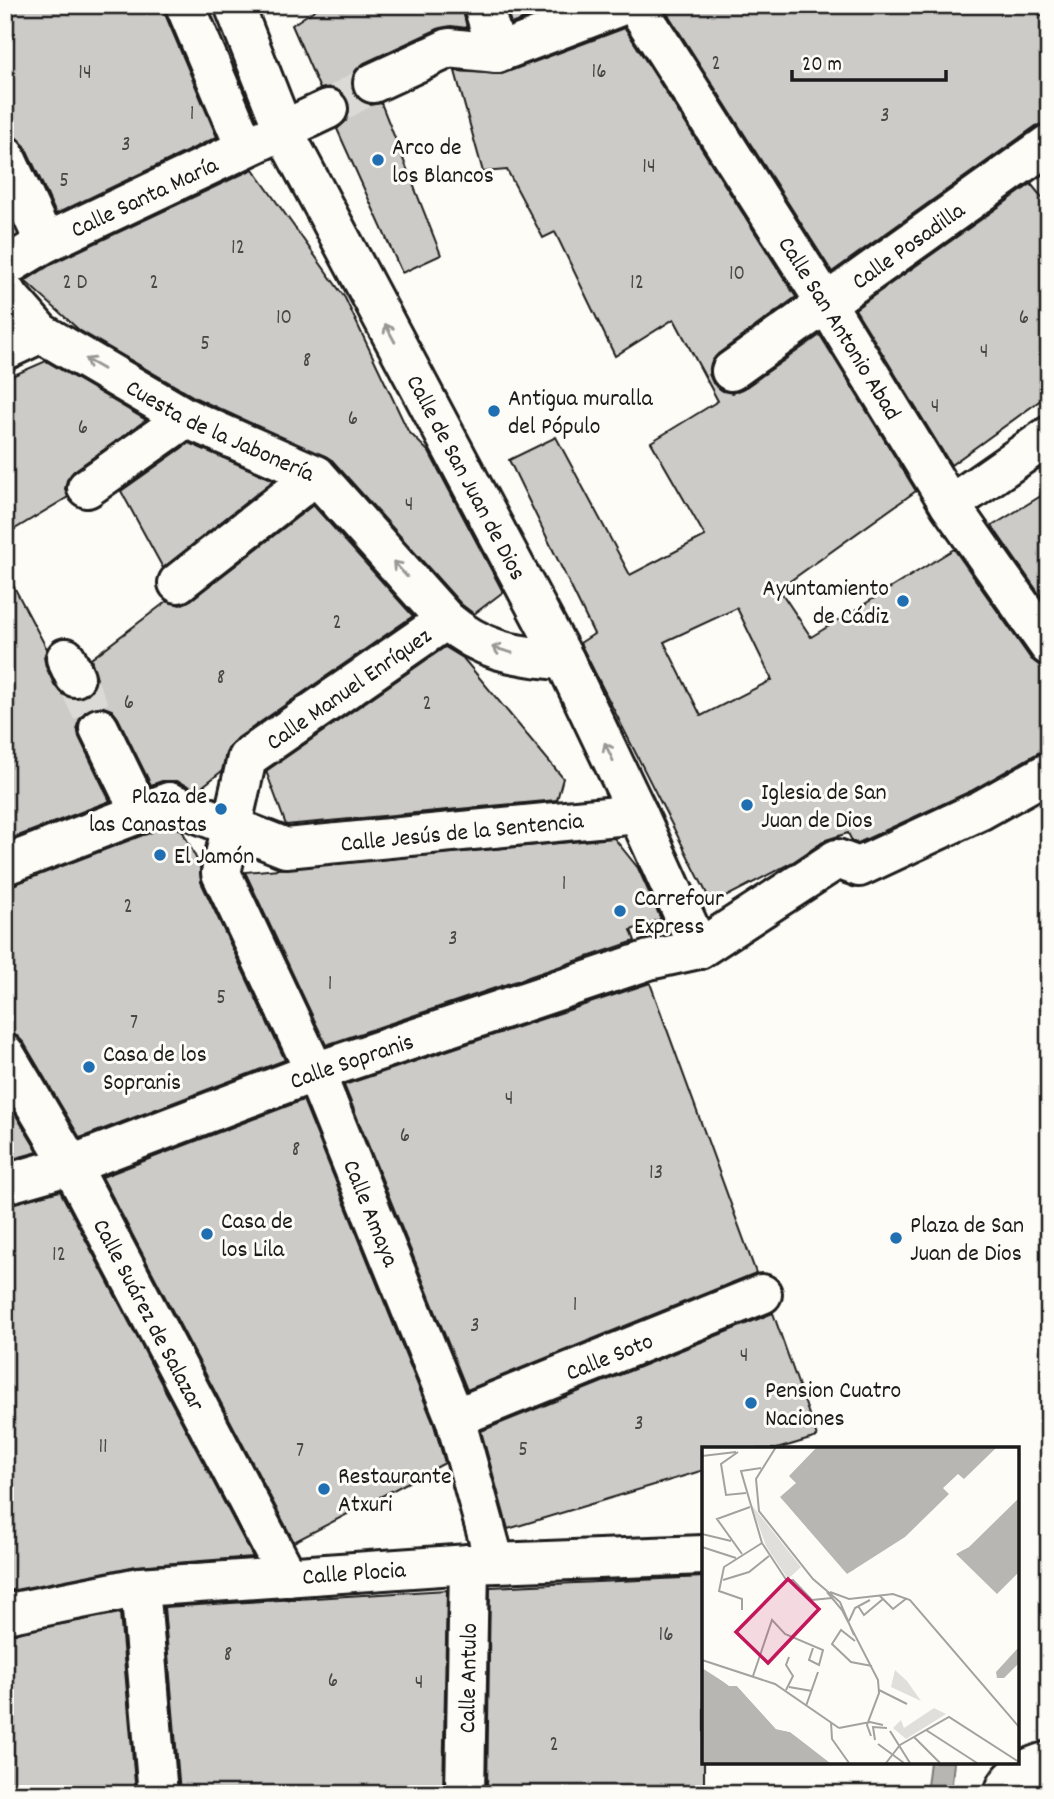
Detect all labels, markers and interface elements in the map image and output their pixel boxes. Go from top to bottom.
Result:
scale bar [792,38,946,82]
house number: 2 [711,50,721,80]
text: 20 m [802,51,842,81]
house number: 16 [592,58,606,88]
house number: 14 [78,59,92,89]
house number: 1 [190,100,194,130]
house number: 3 [880,102,890,132]
house number: 3 [121,131,131,161]
place label: Arco de los Blancos [392,132,494,194]
street label: Calle Santa María [66,149,225,248]
marker: Arco de los Blancos [370,152,386,168]
house number: 14 [642,153,656,183]
house number: 5 [59,167,69,197]
street label: Calle Posadilla [846,195,974,300]
street label: Calle San Antonio Abad [768,231,908,428]
house number: 12 [231,234,245,264]
house number: 10 [729,260,745,290]
house number: 2 D [63,269,88,299]
house number: 2 [149,269,159,299]
house number: 12 [630,269,644,299]
house number: 10 [276,304,292,334]
house number: 6 [1019,304,1029,334]
one-way arrow [383,324,397,344]
house number: 5 [200,330,210,360]
house number: 4 [980,338,988,368]
house number: 8 [303,347,311,377]
one-way arrow [85,357,105,371]
street label: Calle de San Juan de Dios [396,369,533,587]
street label: Cuesta de la Jabonería [119,372,320,493]
place label: Antigua muralla del Pópulo [508,383,653,445]
house number: 4 [931,393,939,423]
marker: Antigua muralla del Pópulo [486,403,502,419]
house number: 6 [348,405,358,435]
house number: 6 [78,414,88,444]
house number: 4 [405,491,413,521]
one-way arrow [392,560,408,578]
place label: Ayuntamiento de Cádiz [763,573,889,635]
marker: Ayuntamiento de Cádiz [895,593,911,609]
house number: 2 [332,609,342,639]
street label: Calle Manuel Enríquez [260,621,439,760]
one-way arrow [491,643,513,656]
house number: 8 [217,664,225,694]
house number: 6 [124,689,134,719]
house number: 2 [422,690,432,720]
one-way arrow [602,742,615,763]
place label: Iglesia de San Juan de Dios [761,777,887,839]
place label: Plaza de las Canastas [89,781,207,843]
marker: Iglesia de San Juan de Dios [739,797,755,813]
marker: Plaza de las Canastas [213,801,229,817]
street label: Calle Jesús de la Sentencia [339,805,586,863]
place label: El Jamón [174,841,254,875]
marker: El Jamón [152,847,168,863]
house number: 1 [562,870,566,900]
place label: Carrefour Express [634,883,724,945]
house number: 2 [123,893,133,923]
marker: Carrefour Express [612,903,628,919]
house number: 3 [448,925,458,955]
house number: 1 [328,970,332,1000]
house number: 5 [216,984,226,1014]
house number: 7 [130,1009,138,1039]
street label: Calle Sopranis [286,1026,419,1100]
place label: Casa de los Sopranis [103,1039,207,1101]
marker: Casa de los Sopranis [81,1059,97,1075]
house number: 4 [505,1085,513,1115]
house number: 6 [400,1122,410,1152]
house number: 8 [292,1136,300,1166]
street label: Calle Amaya [332,1155,406,1273]
house number: 13 [649,1159,663,1189]
place label: Casa de los Lila [221,1206,293,1268]
place label: Plaza de San Juan de Dios [910,1210,1024,1272]
street label: Calle Suárez de Salazar [82,1214,212,1418]
marker: Casa de los Lila [199,1226,215,1242]
marker: Plaza de San Juan de Dios [888,1230,904,1246]
house number: 12 [52,1241,66,1271]
house number: 1 [573,1291,577,1321]
house number: 3 [470,1312,480,1342]
street label: Calle Soto [561,1326,659,1392]
house number: 4 [740,1342,748,1372]
place label: Pension Cuatro Naciones [765,1375,901,1437]
marker: Pension Cuatro Naciones [743,1395,759,1411]
house number: 3 [634,1410,644,1440]
house number: 11 [98,1433,108,1463]
house number: 5 [518,1436,528,1466]
house number: 7 [296,1437,304,1467]
inset map [702,1447,1019,1764]
place label: Restaurante Atxuri [338,1461,451,1523]
marker: Restaurante Atxuri [316,1481,332,1497]
street label: Calle Plocia [301,1554,407,1596]
house number: 16 [659,1621,673,1651]
street label: Calle Antulo [452,1623,488,1734]
house number: 8 [224,1641,232,1671]
house number: 6 [328,1667,338,1697]
house number: 4 [415,1669,423,1699]
house number: 2 [549,1731,559,1761]

